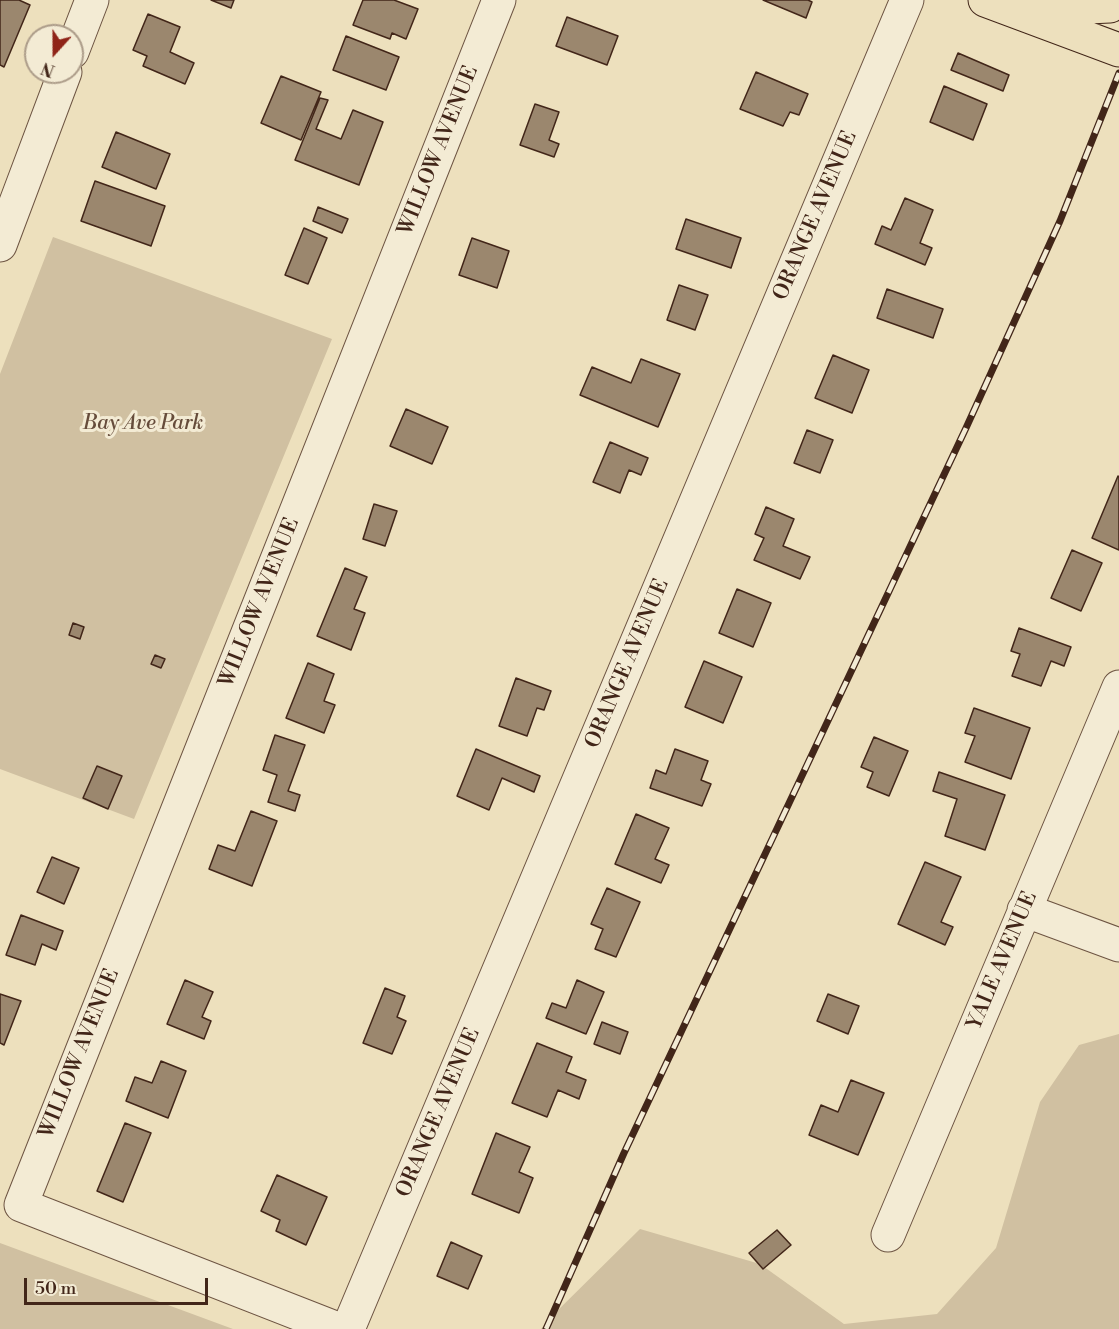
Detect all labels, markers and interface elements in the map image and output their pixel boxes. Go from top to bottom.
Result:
north arrow [24,24,84,84]
text: N [39,57,58,81]
street label: WILLOW AVENUE [393,63,485,239]
street label: ORANGE AVENUE [769,127,863,305]
park label: Bay Ave Park [83,411,203,437]
street label: WILLOW AVENUE [214,515,306,691]
street label: ORANGE AVENUE [581,575,675,753]
street label: YALE AVENUE [963,888,1043,1034]
street label: WILLOW AVENUE [34,966,126,1142]
street label: ORANGE AVENUE [392,1024,486,1202]
scale bar [27,1266,212,1304]
text: 50 m [35,1277,76,1300]

